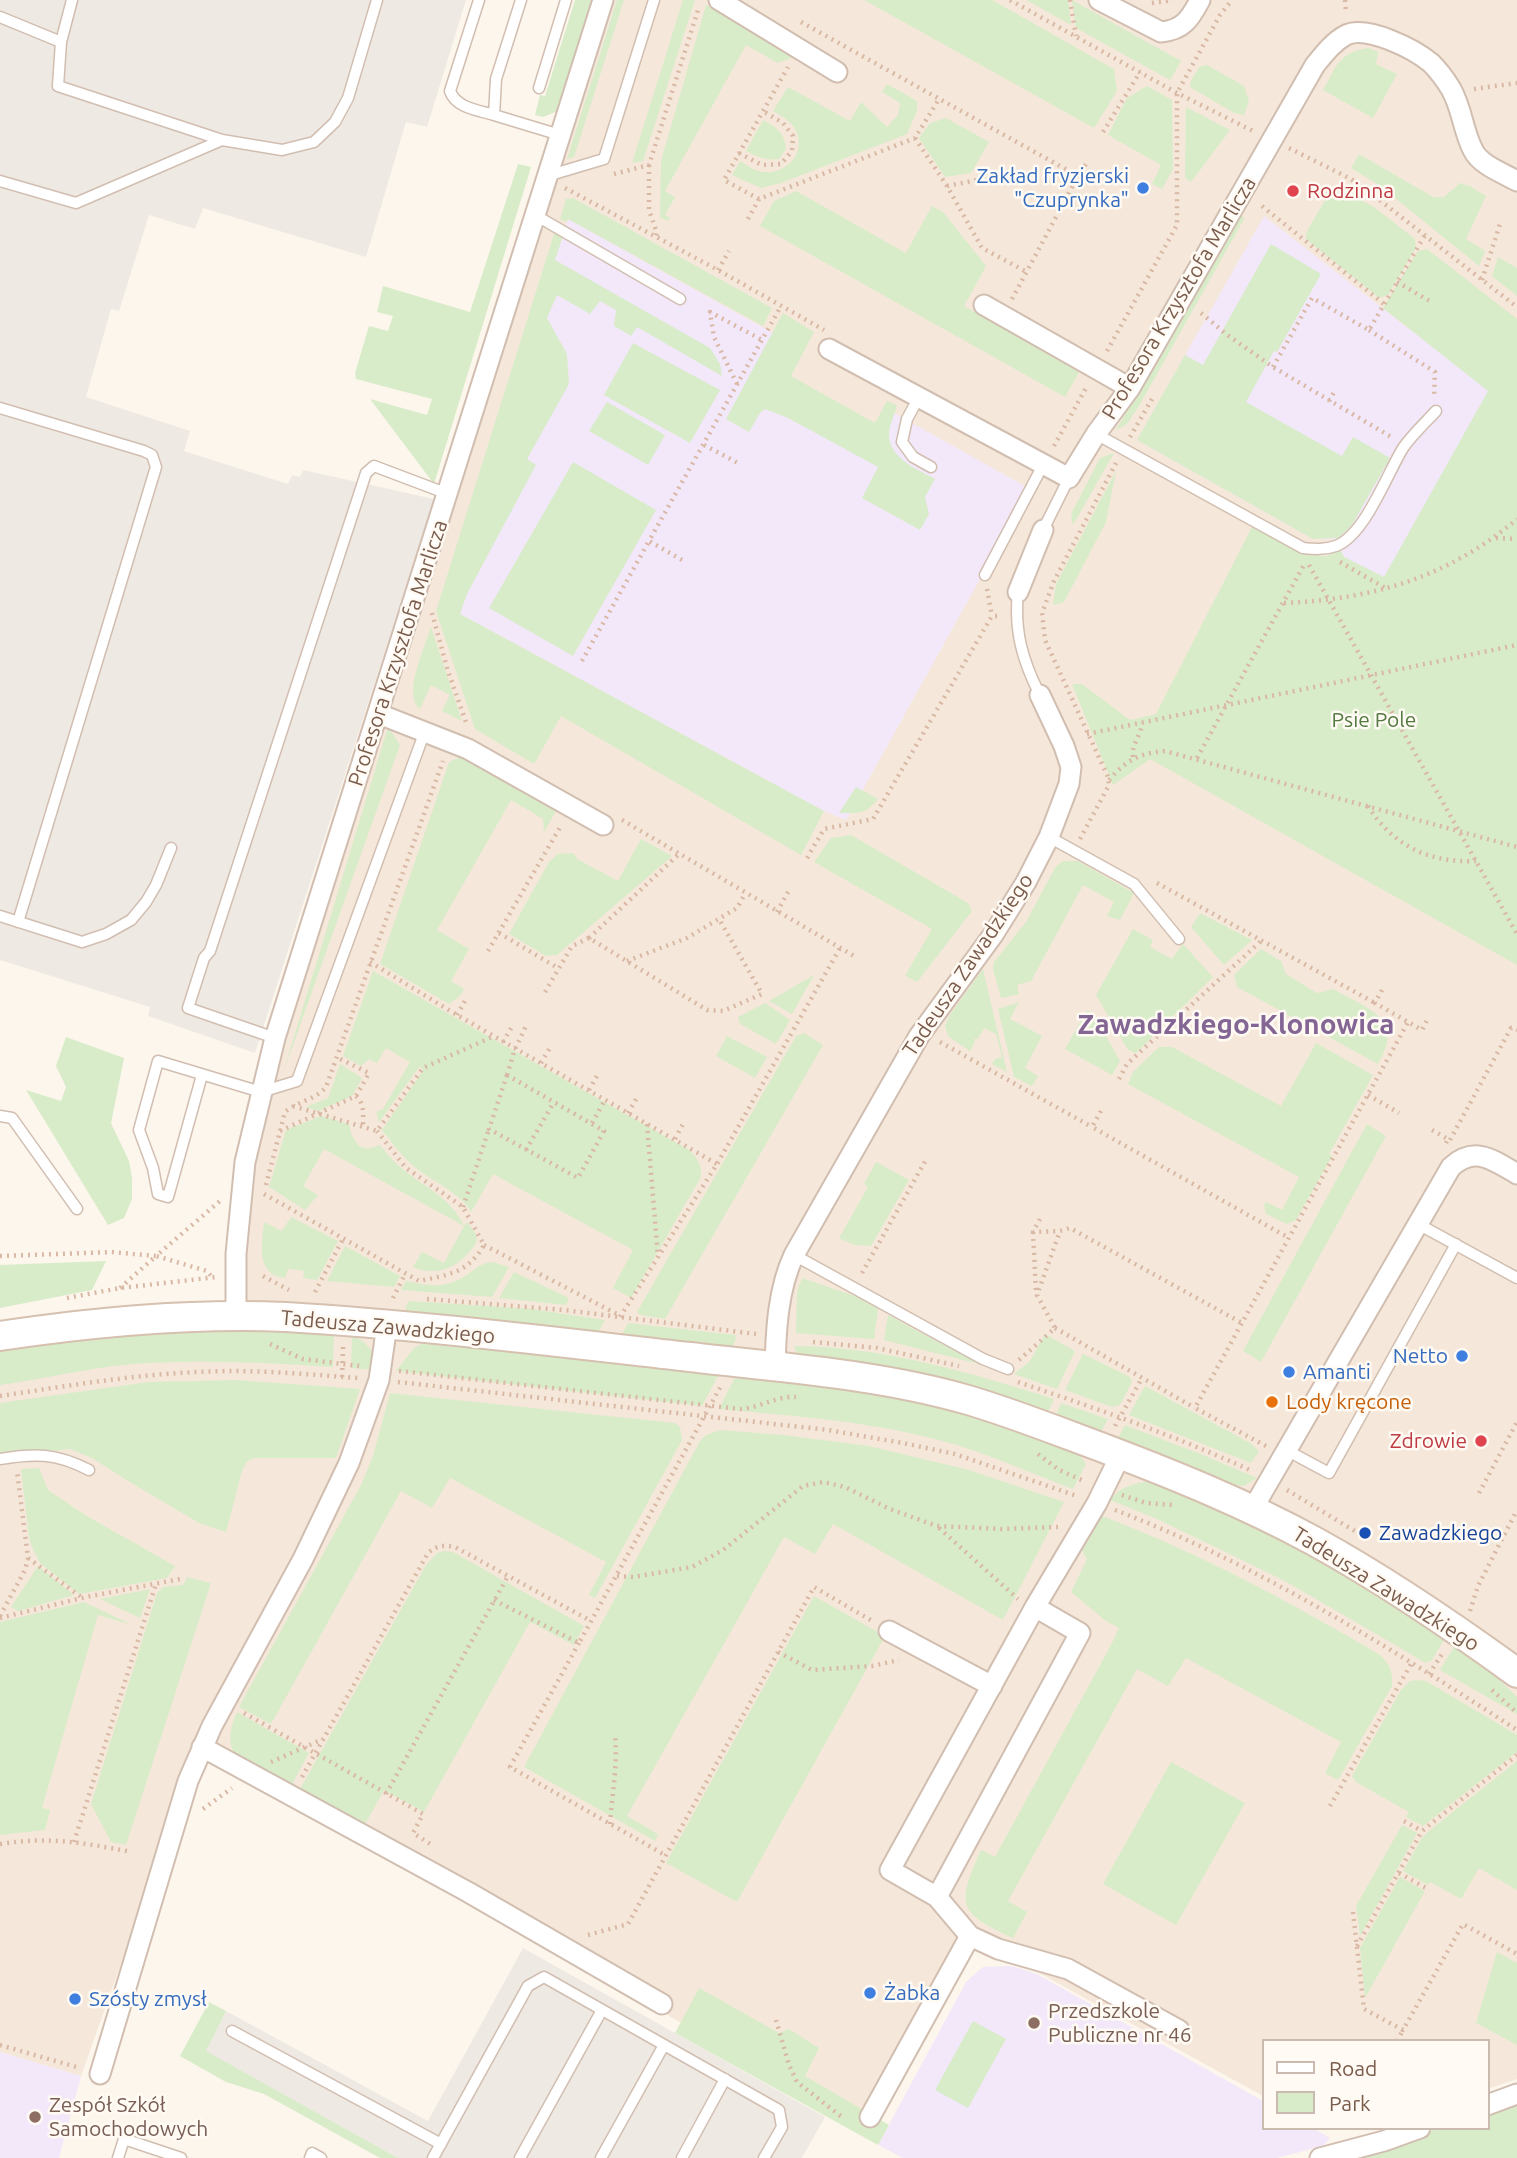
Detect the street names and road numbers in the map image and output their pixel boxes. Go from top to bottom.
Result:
street label: Profesora Krzysztofa Marlicza [1096,172,1262,424]
street label: Profesora Krzysztofa Marlicza [343,517,453,789]
street label: Tadeusza Zawadzkiego [897,869,1039,1061]
street label: Tadeusza Zawadzkiego [280,1305,496,1349]
street label: Tadeusza Zawadzkiego [1288,1521,1484,1657]

